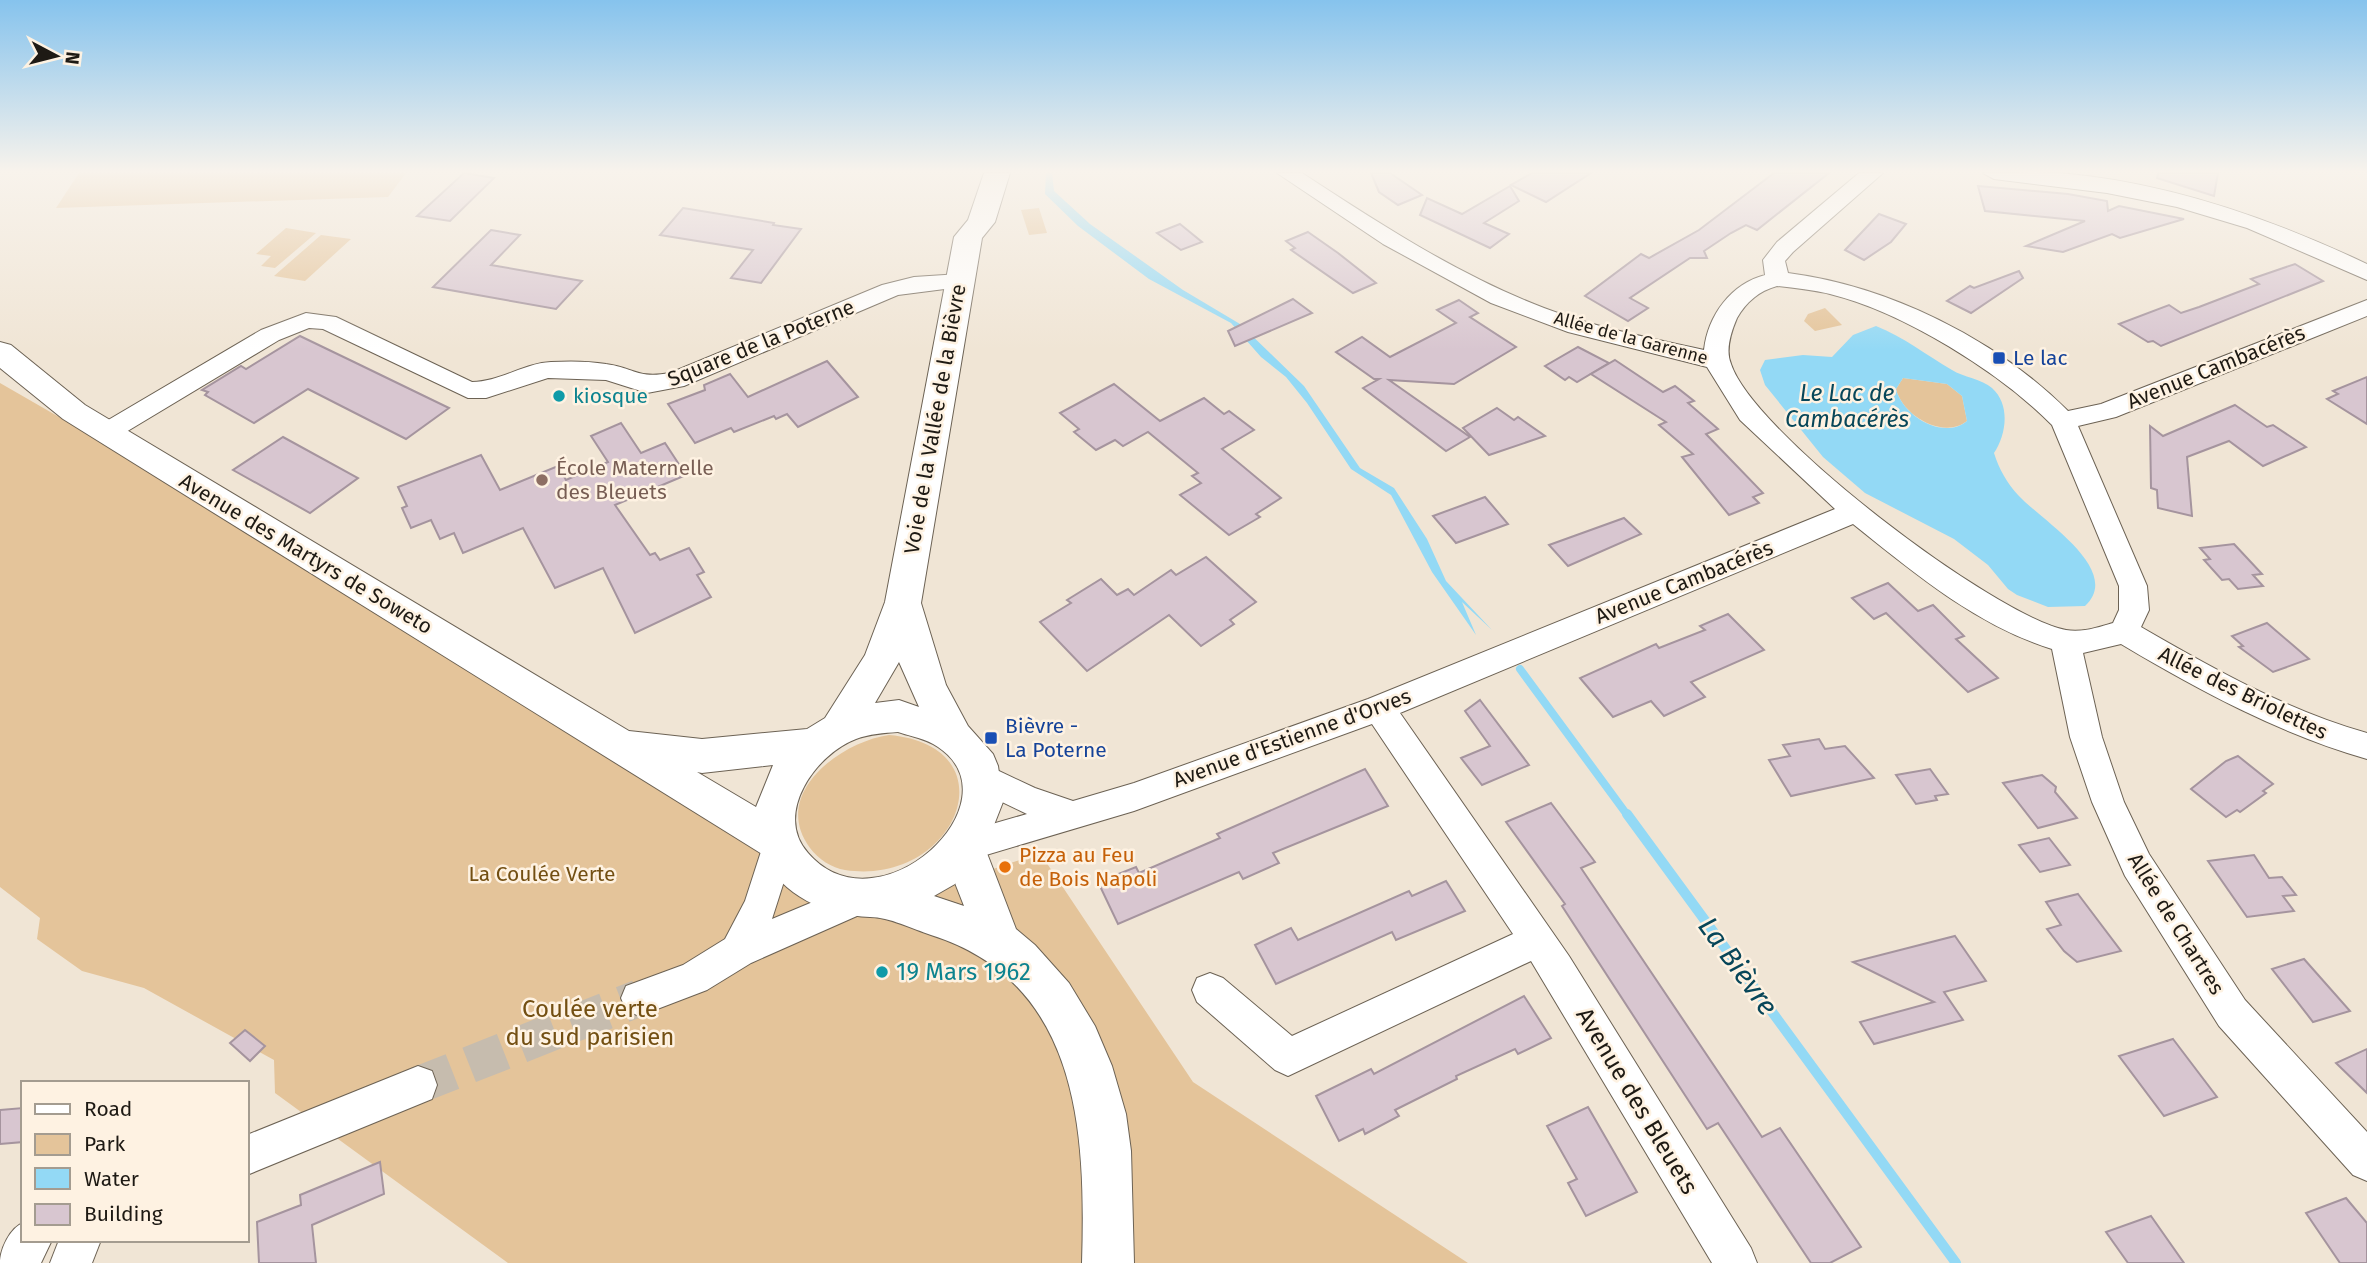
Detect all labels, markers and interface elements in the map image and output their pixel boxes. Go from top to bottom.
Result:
north arrow [21,21,91,91]
text: N [60,50,85,66]
street label: Voie de la Vallée de la Bièvre [898,282,972,556]
street label: Square de la Poterne [664,294,858,392]
street label: Allée de la Garenne [1552,307,1710,369]
street label: Avenue Cambacérès [2123,319,2309,415]
place label: Le lac [2013,345,2067,371]
marker: Le lac [1991,350,2007,366]
water label: Le Lac de Cambacérès [1785,379,1909,433]
place label: kiosque [573,383,648,409]
marker: kiosque [551,388,567,404]
place label: École Maternelle des Bleuets [556,455,714,505]
street label: Avenue des Martyrs de Soweto [175,468,437,640]
marker: École Maternelle des Bleuets [534,472,550,488]
street label: Avenue Cambacérès [1591,534,1777,630]
street label: Allée des Briolettes [2154,641,2332,745]
street label: Avenue d'Estienne d'Orves [1170,683,1415,793]
place label: Bièvre - La Poterne [1005,713,1107,763]
marker: Bièvre - La Poterne [983,730,999,746]
place label: Pizza au Feu de Bois Napoli [1019,842,1157,892]
street label: Allée de Chartres [2122,848,2230,1000]
marker: Pizza au Feu de Bois Napoli [997,859,1013,875]
park label: La Coulée Verte [469,861,615,887]
water label: La Bièvre [1691,911,1785,1021]
place label: 19 Mars 1962 [896,958,1031,986]
marker: 19 Mars 1962 [874,964,890,980]
park label: Coulée verte du sud parisien [506,995,674,1051]
street label: Avenue des Bleuets [1570,1003,1704,1199]
legend [21,1081,248,1242]
text: Road [84,1096,132,1122]
text: Park [84,1131,126,1157]
text: Water [84,1166,139,1192]
text: Building [84,1201,163,1227]

